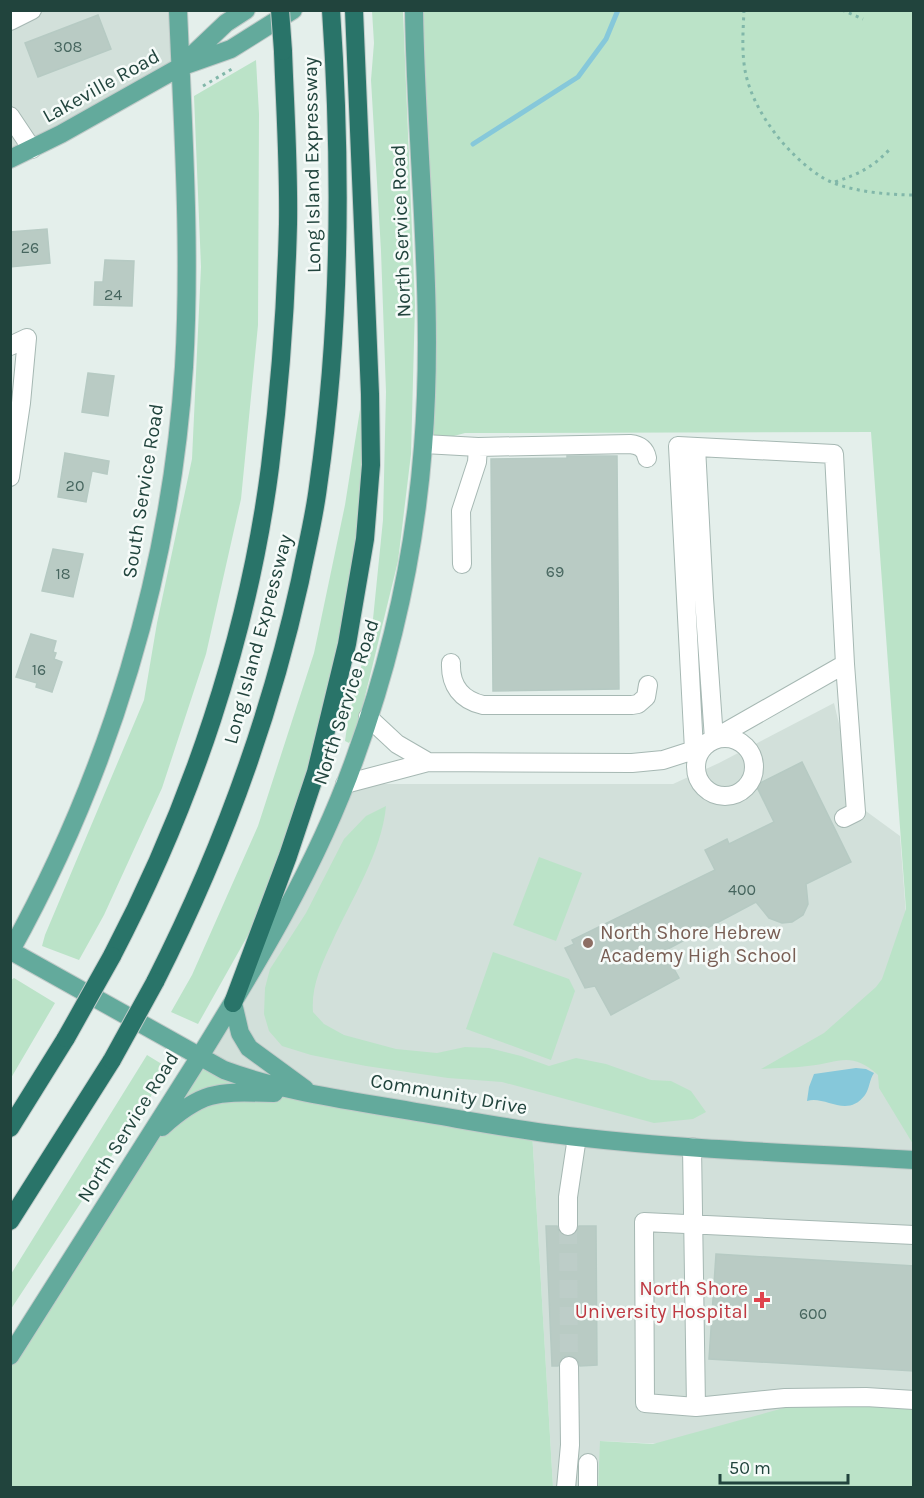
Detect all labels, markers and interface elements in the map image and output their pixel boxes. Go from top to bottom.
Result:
house number: 308 [54,37,82,56]
street label: Lakeville Road [38,44,164,128]
street label: Long Island Expressway [299,57,325,273]
street label: North Service Road [386,144,416,318]
house number: 26 [21,238,39,257]
house number: 24 [104,285,122,304]
street label: South Service Road [118,402,168,580]
house number: 20 [66,476,84,495]
street label: Long Island Expressway [219,532,297,746]
house number: 69 [546,562,564,581]
house number: 18 [55,564,71,583]
street label: North Service Road [308,616,384,788]
house number: 16 [32,660,46,679]
house number: 400 [728,880,756,899]
place label: North Shore Hebrew Academy High School [600,921,797,967]
marker: North Shore Hebrew Academy High School [581,936,595,950]
street label: North Service Road [72,1047,184,1207]
street label: Community Drive [369,1069,529,1119]
place label: North Shore University Hospital [575,1277,748,1323]
marker: North Shore University Hospital [753,1291,771,1309]
house number: 600 [799,1304,827,1323]
scale bar [720,1447,848,1485]
text: 50 m [729,1457,771,1479]

